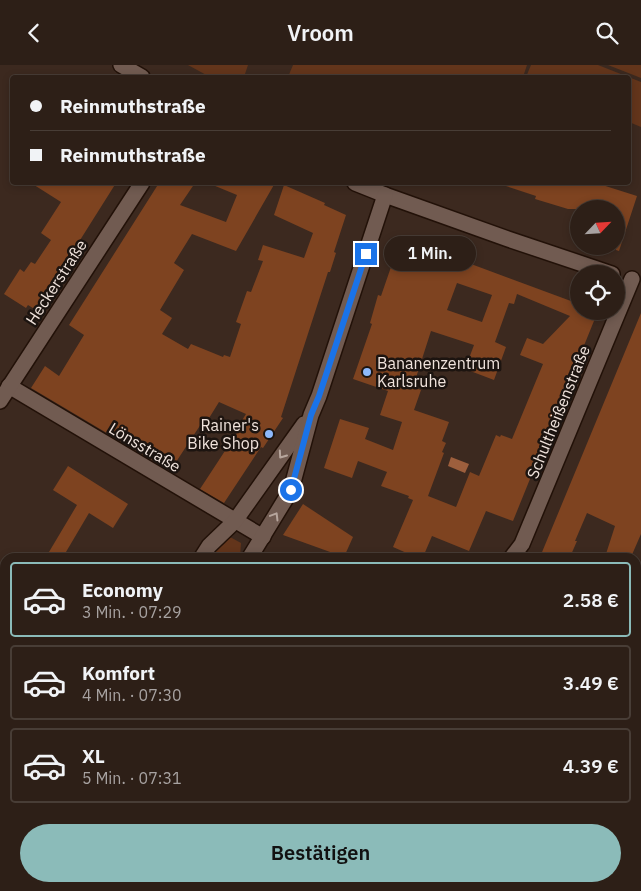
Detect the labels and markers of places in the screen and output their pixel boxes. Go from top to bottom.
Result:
place label: Bananenzentrum Karlsruhe [377,353,500,391]
marker: Bananenzentrum Karlsruhe [361,366,373,378]
place label: Rainer's Bike Shop [187,415,259,453]
marker: Rainer's Bike Shop [263,428,275,440]

